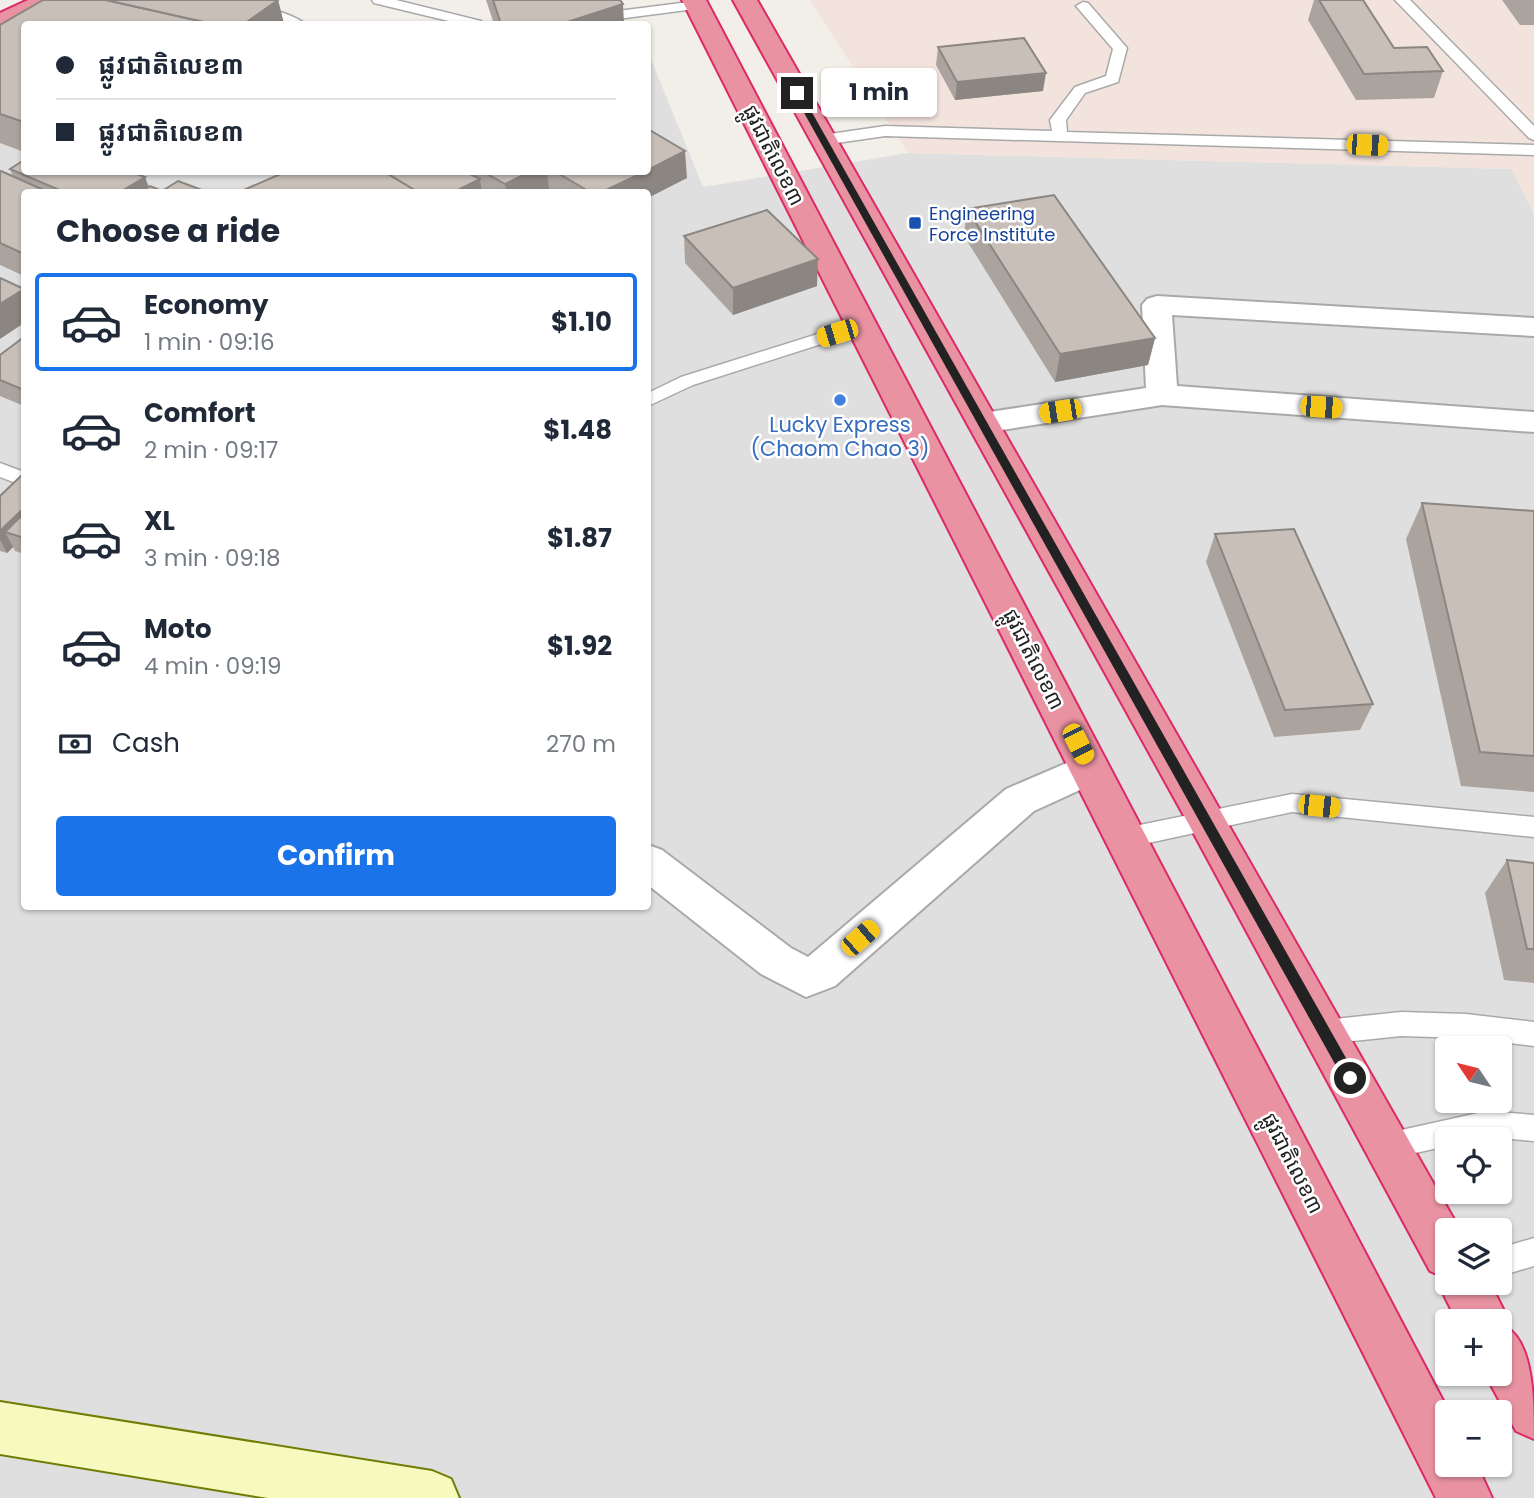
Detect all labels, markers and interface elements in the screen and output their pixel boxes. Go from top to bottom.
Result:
text: ផ្លូវជាតិលេខ៣ [98,47,244,83]
callout: 1 min [822,68,937,118]
text: 1 min [849,76,909,108]
route end [781,77,813,109]
street label: ផ្លូវជាតិលេខ៣ [731,99,812,213]
text: ផ្លូវជាតិលេខ៣ [98,114,244,150]
car [1346,134,1389,156]
place label: Engineering Force Institute [929,201,1055,247]
text: Choose a ride [56,208,280,253]
marker: Engineering Force Institute [907,215,923,231]
text: Economy [144,287,268,323]
icon: car [60,291,123,354]
text: $1.10 [551,304,612,340]
car [814,317,861,349]
text: 1 min · 09:16 [144,326,275,358]
marker: Lucky Express (Chaom Chao 3) [832,392,848,408]
text: Comfort [144,395,256,431]
car [1300,395,1343,419]
car [1038,397,1083,425]
icon: car [60,399,123,462]
place label: Lucky Express (Chaom Chao 3) [751,410,929,463]
text: $1.48 [543,412,612,448]
text: 2 min · 09:17 [144,434,278,466]
text: XL [144,503,175,539]
icon: car [60,507,123,570]
text: $1.87 [547,520,612,556]
text: 3 min · 09:18 [144,542,281,574]
street label: ផ្លូវជាតិលេខ៣ [991,603,1072,717]
text: Moto [144,611,212,647]
icon: car [60,615,123,678]
text: $1.92 [547,628,612,664]
text: 4 min · 09:19 [144,650,282,682]
car [1060,721,1097,767]
icon: cash [56,725,94,763]
text: Cash [112,725,180,761]
text: 270 m [546,728,616,760]
car [1298,793,1341,819]
button: Confirm [56,816,616,896]
car [838,916,883,960]
north arrow [1435,1036,1512,1113]
map controls [1435,1036,1512,1477]
route start [1334,1062,1366,1094]
street label: ផ្លូវជាតិលេខ៣ [1250,1107,1331,1221]
button: locate [1435,1127,1512,1204]
button: layers [1435,1218,1512,1295]
button: + [1435,1309,1512,1386]
button: − [1435,1400,1512,1477]

